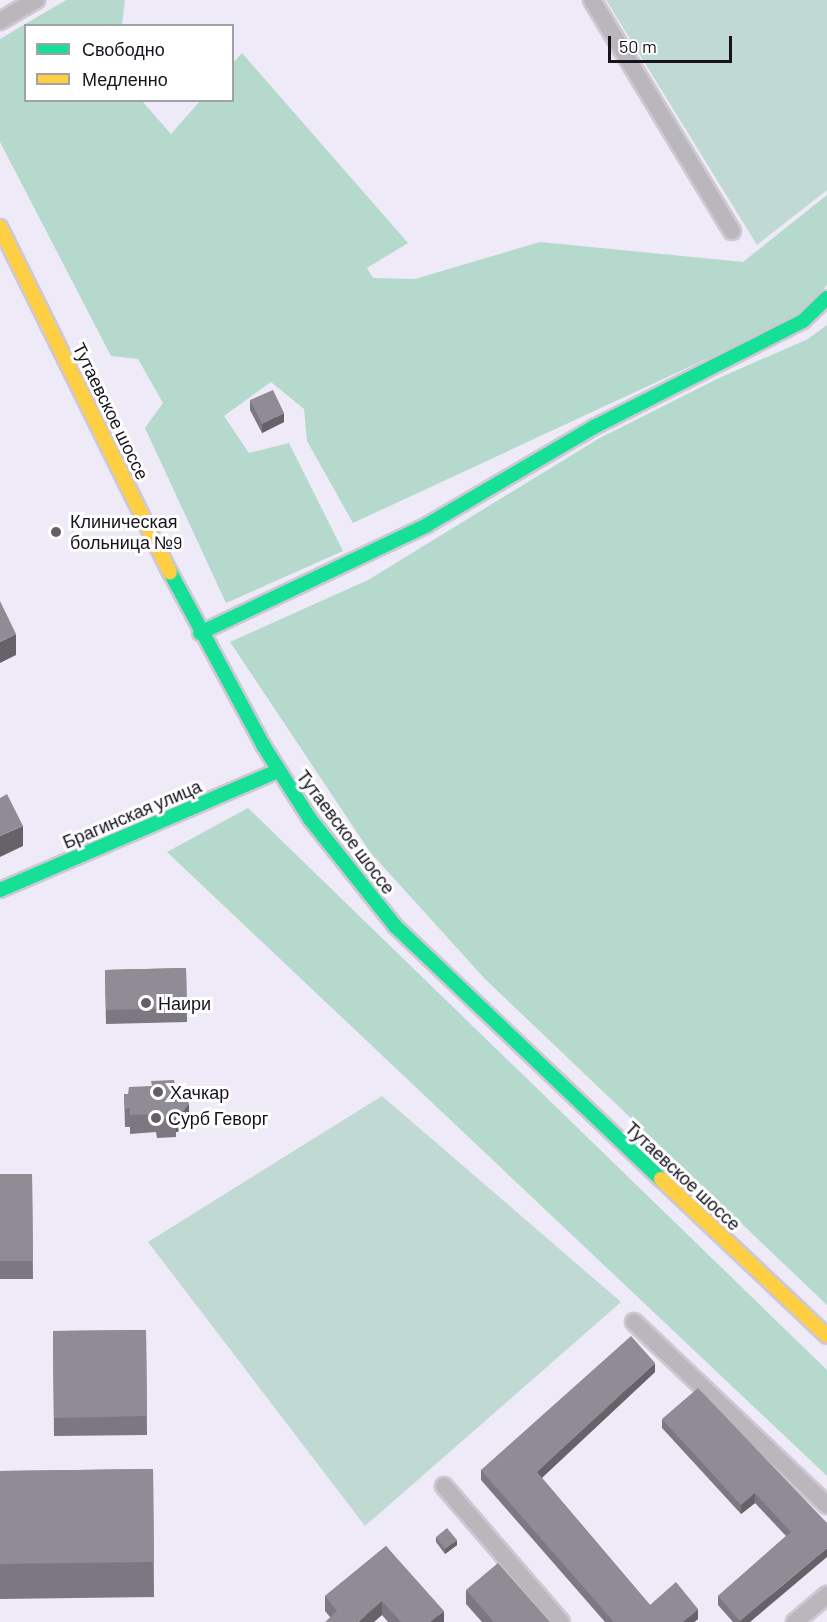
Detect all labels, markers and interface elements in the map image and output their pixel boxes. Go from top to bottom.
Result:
legend [24,24,234,102]
scale bar [611,24,736,62]
text: 50 m [619,35,657,57]
text: Свободно [82,38,165,60]
text: Медленно [82,68,168,90]
street label: Тутаевское шоссе [69,339,153,483]
place label: Клиническая больница №9 [70,511,182,554]
marker: Клиническая больница №9 [47,523,65,541]
street label: Тутаевское шоссе [292,766,400,898]
street label: Брагинская улица [59,775,205,853]
place label: Наири [158,992,211,1014]
marker: Наири [139,996,153,1010]
place label: Хачкар [170,1081,229,1103]
marker: Хачкар [151,1085,165,1099]
place label: Сурб Геворг [168,1107,268,1129]
marker: Сурб Геворг [149,1111,163,1125]
street label: Тутаевское шоссе [621,1117,745,1235]

